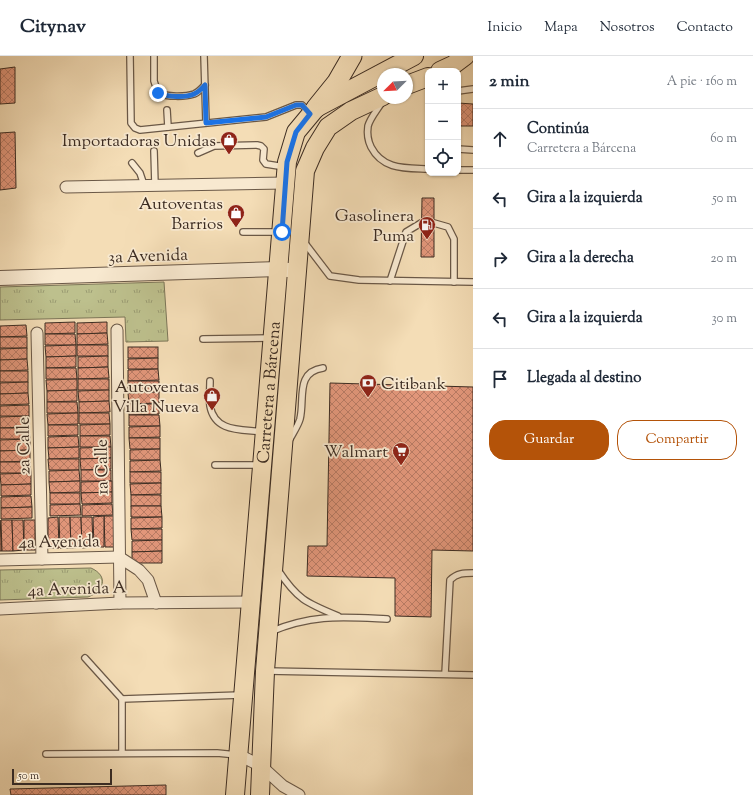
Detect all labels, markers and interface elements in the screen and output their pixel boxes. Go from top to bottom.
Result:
text: Citynav [20,14,86,41]
text: Inicio [488,18,522,38]
text: Mapa [544,18,578,38]
text: Nosotros [600,18,655,38]
text: Contacto [677,18,733,38]
north arrow [377,68,413,104]
map controls [425,68,461,176]
button: + [425,68,461,104]
text: 2 min [489,70,530,94]
text: A pie · 160 m [667,73,737,91]
route end [149,84,167,102]
button: − [425,104,461,140]
text: Continúa [527,119,589,140]
icon: ahead [489,128,511,150]
place label: Importadoras Unidas [62,130,216,154]
shop icon: Importadoras Unidas [219,130,239,155]
text: 60 m [710,130,737,148]
button: locate [425,140,461,176]
text: Carretera a Bárcena [527,140,636,158]
icon: left [489,188,511,210]
text: Gira a la izquierda [527,188,643,209]
text: 50 m [712,190,737,208]
place label: Autoventas Barrios [139,193,223,237]
shop icon: Autoventas Barrios [226,203,246,228]
place label: Gasolinera Puma [335,205,414,249]
fuel station icon: Gasolinera Puma [417,215,437,240]
route start [273,223,291,241]
street label: 3a Avenida [108,244,189,270]
icon: right [489,248,511,270]
text: Gira a la derecha [527,248,634,269]
text: 20 m [711,250,737,268]
icon: left [489,308,511,330]
text: Gira a la izquierda [527,308,643,329]
text: 30 m [711,310,737,328]
street label: Carretera a Bárcena [252,320,288,465]
icon: arrive [489,368,511,390]
text: Llegada al destino [527,368,642,389]
bank icon: Citibank [358,373,378,398]
place label: Citibank [381,373,446,397]
place label: Autoventas Villa Nueva [113,376,199,420]
shop icon: Autoventas Villa Nueva [202,386,222,411]
street label: 2a Calle [12,417,38,475]
button: Guardar [489,420,609,460]
button: Compartir [617,420,737,460]
street label: 1a Calle [91,439,115,495]
place label: Walmart [324,441,388,465]
supermarket icon: Walmart [391,441,411,466]
street label: 4a Avenida [18,530,100,556]
street label: 4a Avenida A [27,576,127,604]
scale bar [12,767,112,786]
text: 50 m [18,768,39,784]

